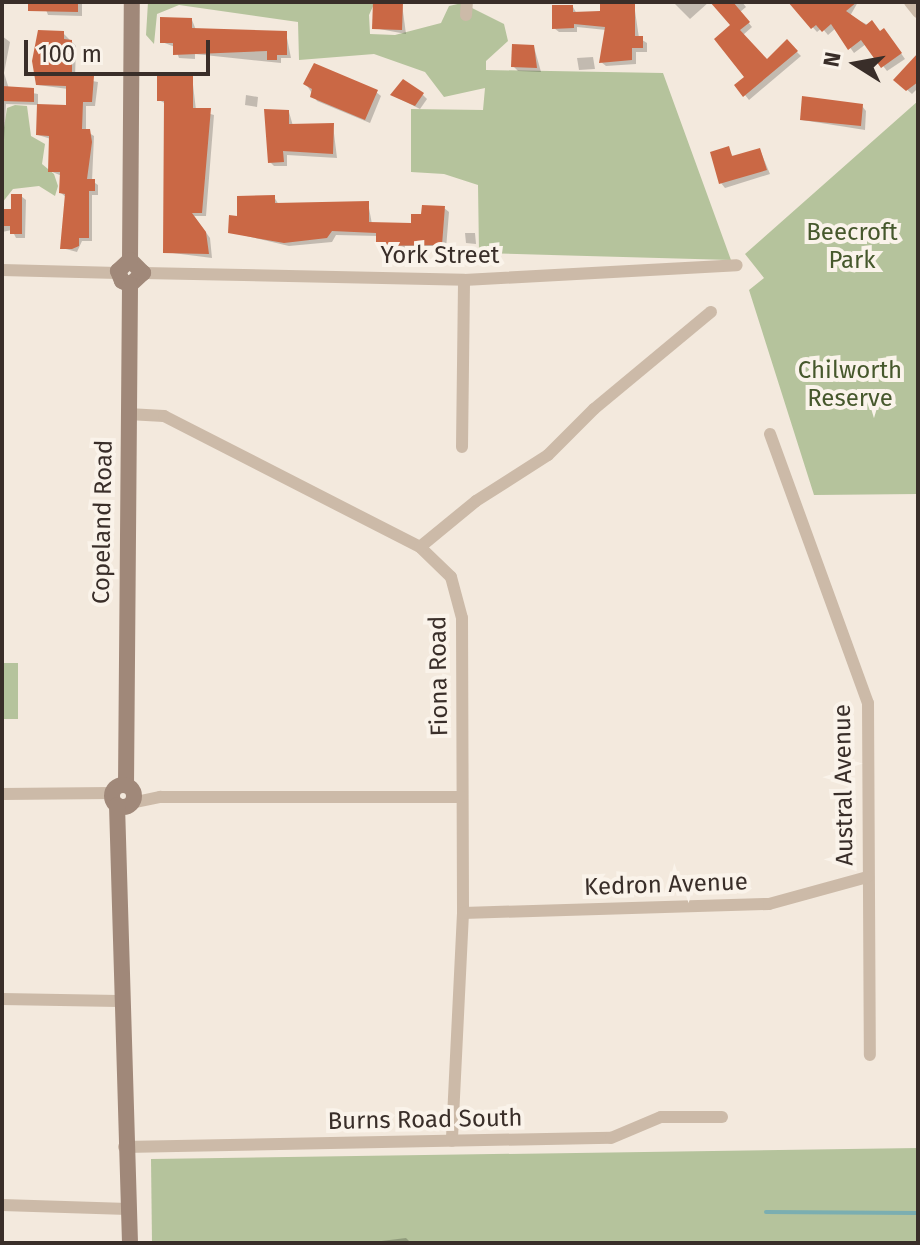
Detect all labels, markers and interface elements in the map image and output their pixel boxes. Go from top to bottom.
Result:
scale bar [28,24,214,74]
north arrow [816,24,896,104]
text: 100 m [38,40,102,68]
text: N [817,50,847,69]
park label: Beecroft Park [806,219,898,275]
street label: York Street [381,242,499,270]
park label: Chilworth Reserve [798,357,902,413]
street label: Copeland Road [87,440,119,604]
street label: Fiona Road [424,615,454,737]
street label: Austral Avenue [828,704,860,866]
street label: Kedron Avenue [584,868,748,902]
street label: Burns Road South [327,1104,523,1136]

